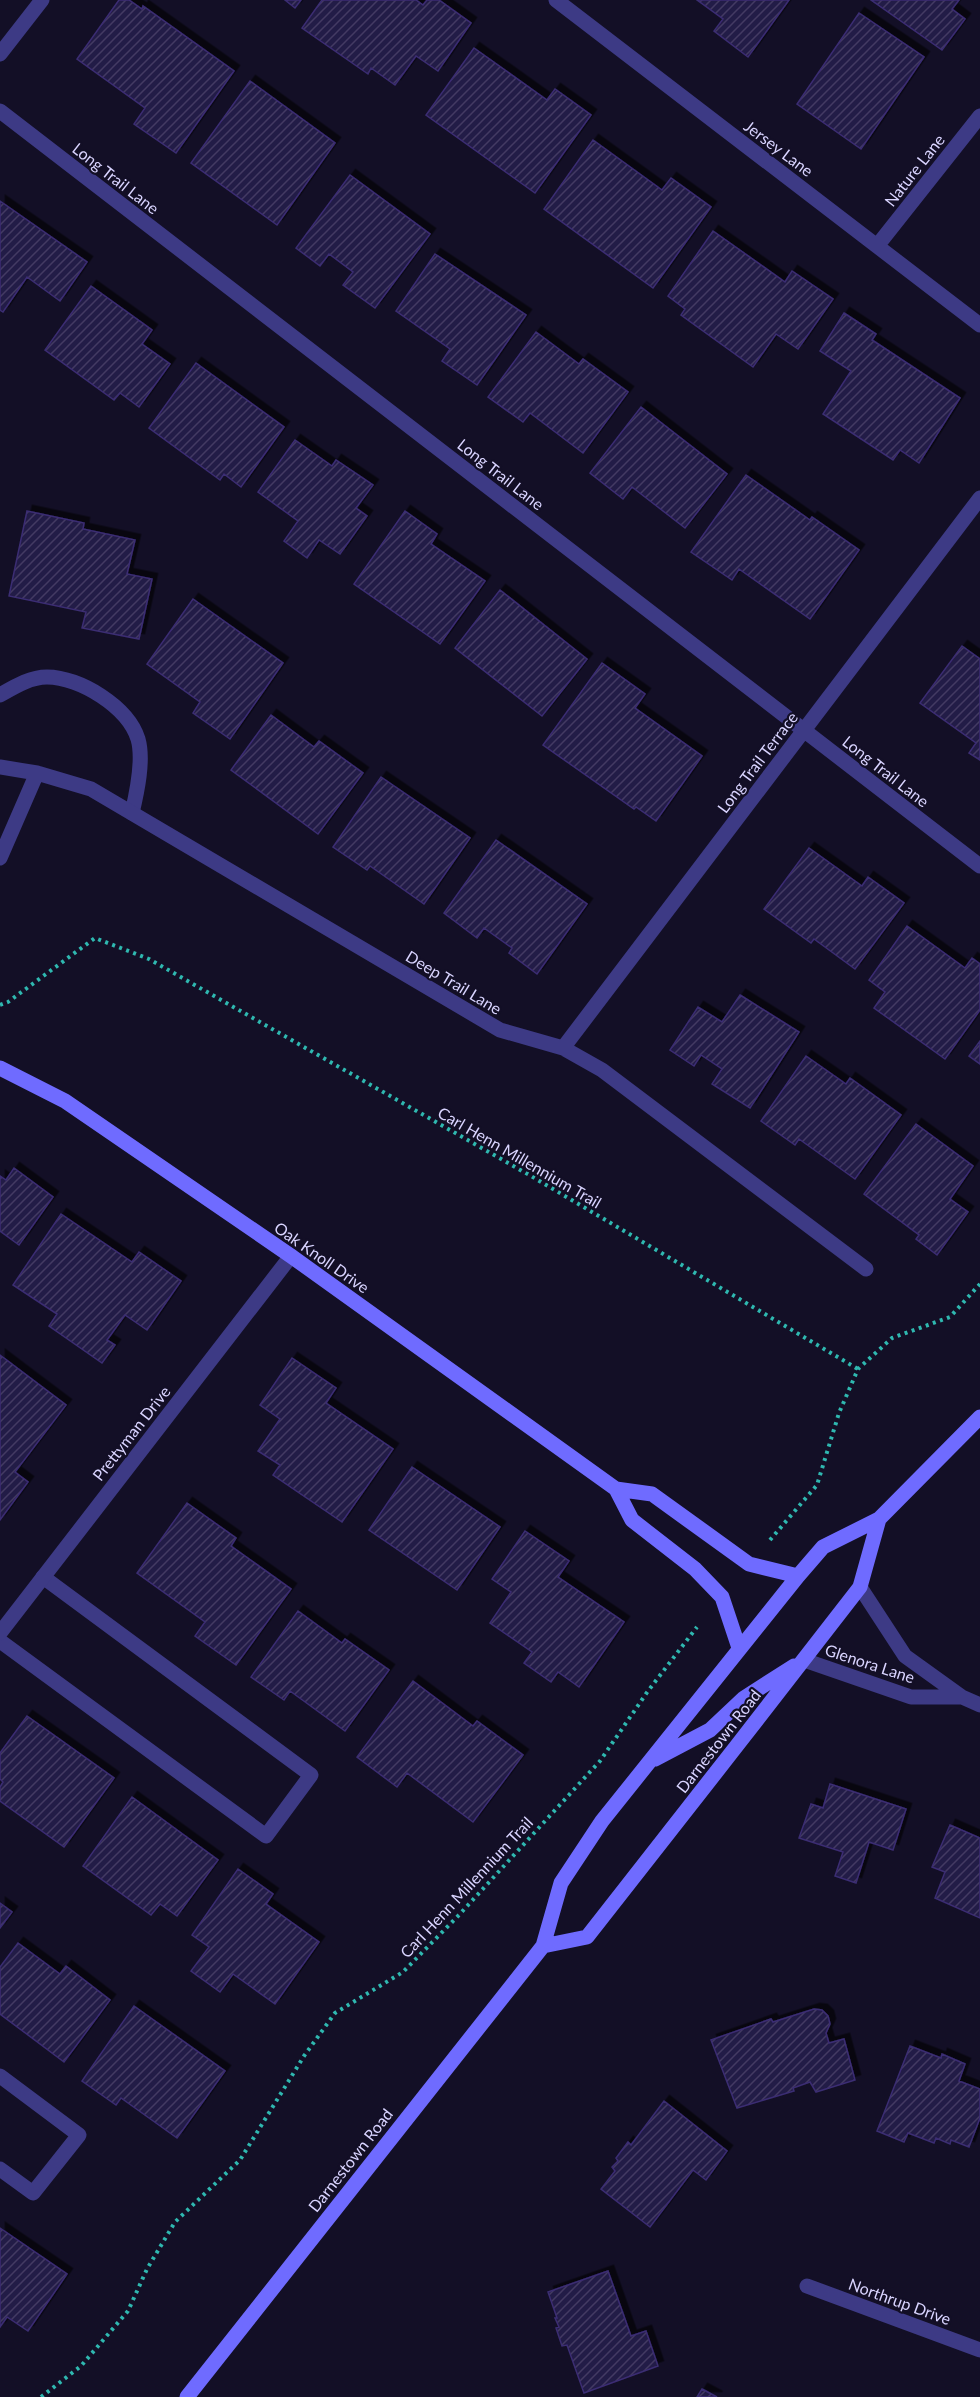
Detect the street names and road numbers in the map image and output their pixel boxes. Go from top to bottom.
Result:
street label: Jersey Lane [741,116,817,180]
street label: Nature Lane [880,130,948,210]
street label: Long Trail Lane [69,138,163,218]
street label: Long Trail Lane [454,434,548,514]
street label: Long Trail Terrace [713,708,801,816]
street label: Long Trail Lane [839,731,933,811]
street label: Deep Trail Lane [403,946,505,1018]
street label: Carl Henn Millennium Trail [435,1102,605,1212]
street label: Oak Knoll Drive [271,1217,373,1297]
street label: Prettyman Drive [88,1382,174,1484]
street label: Glenora Lane [823,1640,917,1686]
street label: Darnestown Road [672,1686,764,1796]
street label: Carl Henn Millennium Trail [396,1813,536,1961]
street label: Darnestown Road [304,2105,396,2215]
street label: Northrup Drive [846,2274,954,2328]

